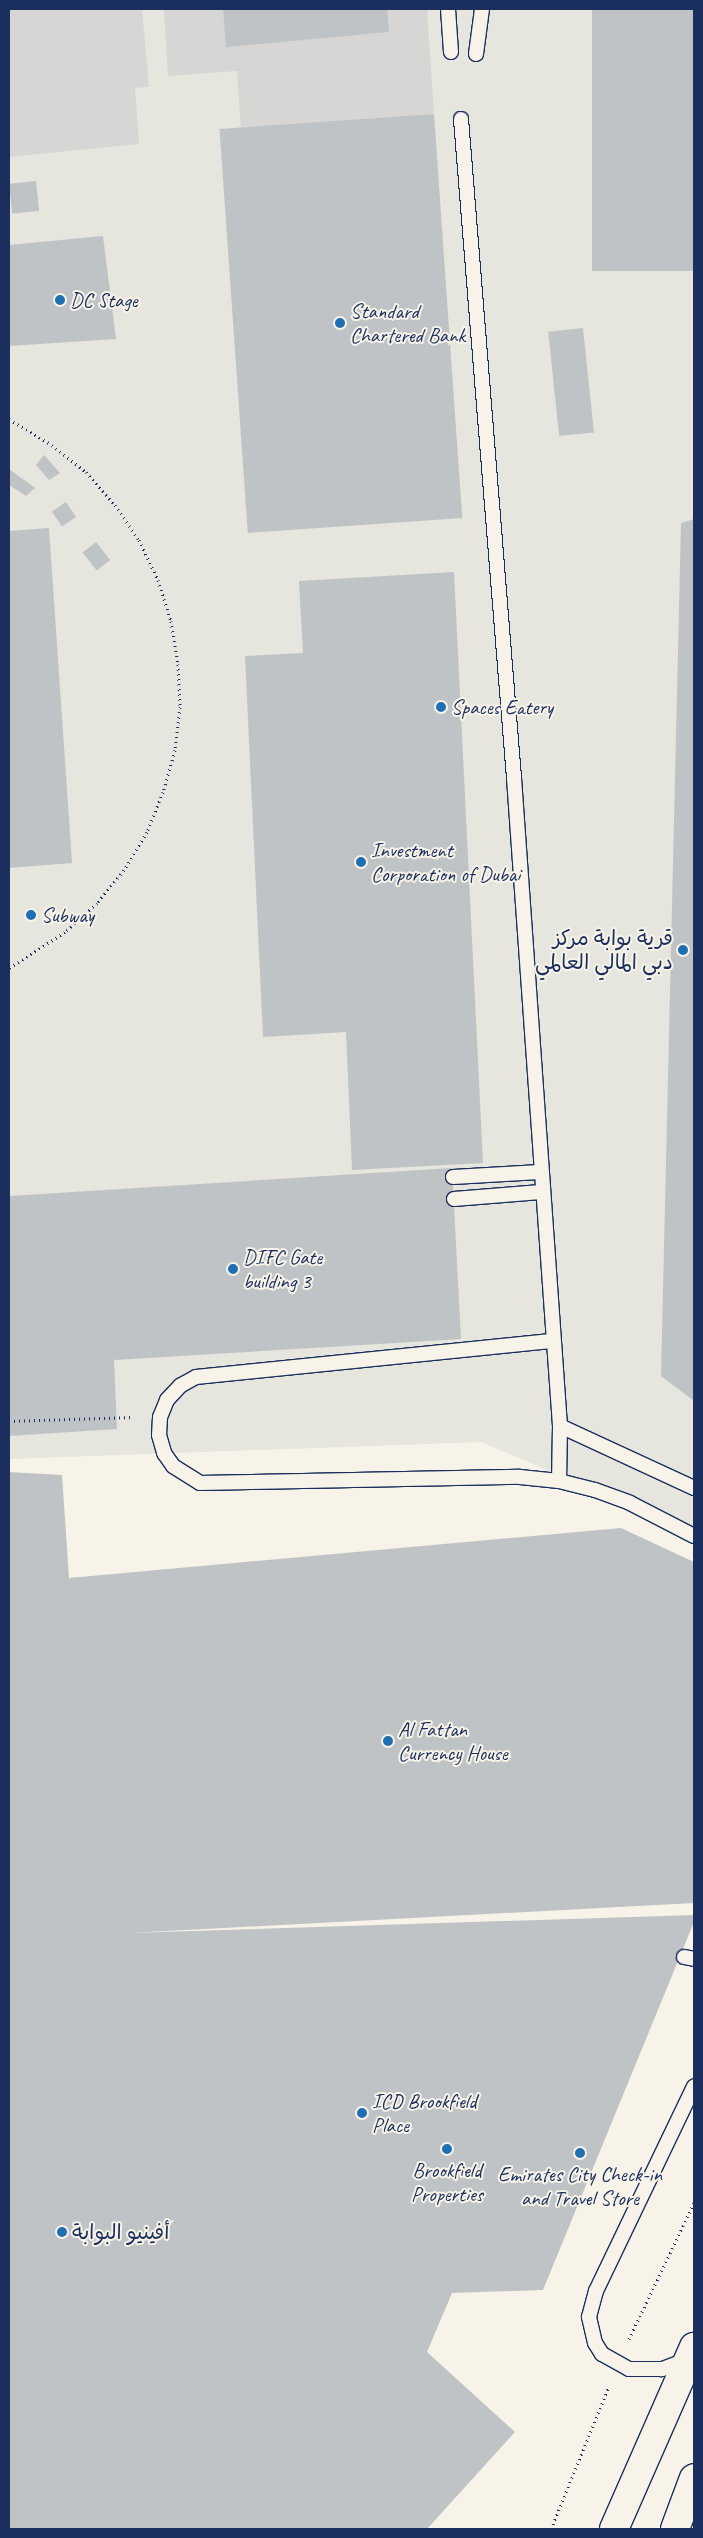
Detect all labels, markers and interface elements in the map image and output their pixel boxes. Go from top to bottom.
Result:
place label: DC Stage [70,287,138,313]
marker: DC Stage [54,294,66,306]
place label: Standard Chartered Bank [350,298,465,348]
marker: Standard Chartered Bank [334,317,346,329]
place label: Spaces Eatery [451,694,554,720]
marker: Spaces Eatery [435,701,447,713]
place label: Investment Corporation of Dubai [371,837,520,887]
marker: Investment Corporation of Dubai [355,856,367,868]
place label: Subway [41,902,94,928]
marker: Subway [25,909,37,921]
place label: قرية بوابة مركز دبي المالي العالمي [535,925,673,975]
marker: قرية بوابة مركز دبي المالي العالمي [677,944,689,956]
place label: DIFC Gate building 3 [243,1244,322,1294]
marker: DIFC Gate building 3 [227,1263,239,1275]
place label: Al Fattan Currency House [398,1716,508,1766]
marker: Al Fattan Currency House [382,1735,394,1747]
place label: ICD Brookfield Place [372,2088,477,2138]
marker: ICD Brookfield Place [356,2107,368,2119]
marker: Brookfield Properties [441,2143,453,2155]
marker: Emirates City Check-in and Travel Store [574,2147,586,2159]
place label: Brookfield Properties [411,2157,483,2207]
place label: Emirates City Check-in and Travel Store [498,2161,662,2211]
place label: أفينيو البوابة [72,2219,169,2245]
marker: أفينيو البوابة [56,2226,68,2238]

